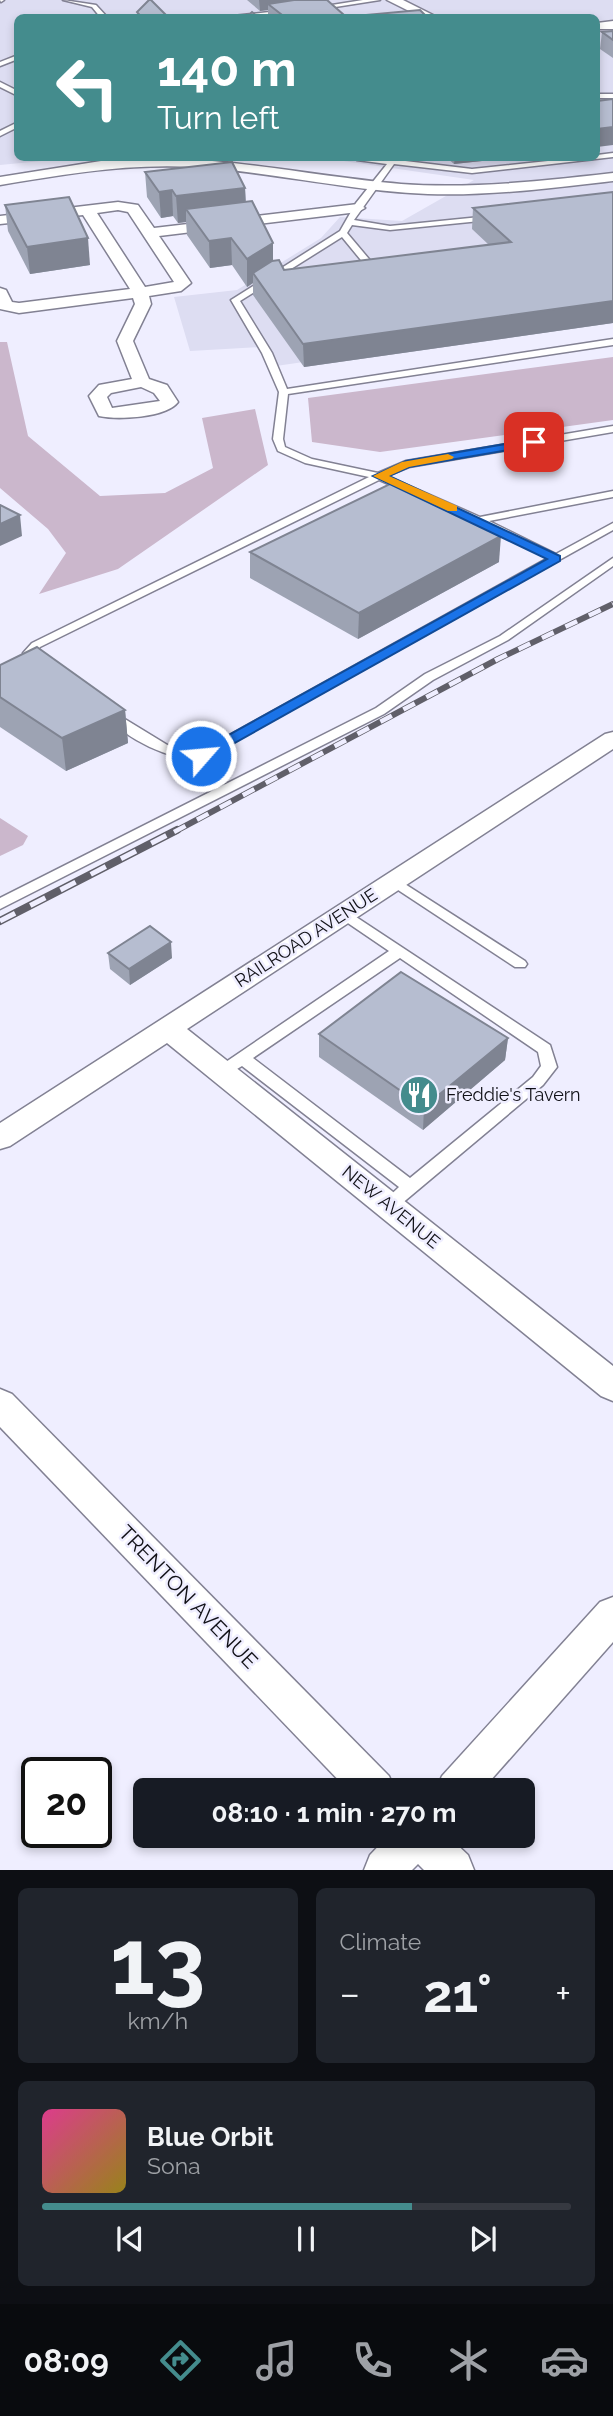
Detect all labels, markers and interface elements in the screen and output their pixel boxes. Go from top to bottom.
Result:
text: 140 m [157,40,297,97]
icon: left [42,42,133,133]
text: Turn left [157,99,279,136]
pin [504,412,564,472]
icon: arrive [515,423,553,461]
position arrow [164,719,238,793]
street label: RAILROAD AVENUE [231,884,381,991]
restaurant icon: Freddie's Tavern [398,1074,440,1116]
place label: Freddie's Tavern [446,1084,581,1105]
street label: NEW AVENUE [338,1161,445,1252]
street label: TRENTON AVENUE [114,1520,263,1673]
speed limit sign: 20 [21,1757,112,1848]
text: 08:10 · 1 min · 270 m [212,1798,456,1828]
text: 13 [110,1908,206,2015]
text: Climate [340,1928,421,1955]
text: 21° [423,1963,492,2024]
text: − [340,1971,360,2016]
text: + [555,1971,571,2016]
text: km/h [127,2007,188,2034]
text: Blue Orbit [147,2122,274,2152]
text: Sona [147,2152,201,2179]
icon: previous [111,2220,149,2258]
icon: pause [287,2220,325,2258]
icon: next [464,2220,502,2258]
icon: directions [156,2336,205,2385]
icon: music [252,2336,301,2385]
icon: phone [348,2336,397,2385]
icon: climate [444,2336,493,2385]
icon: car [540,2336,589,2385]
text: 08:09 [24,2342,109,2379]

